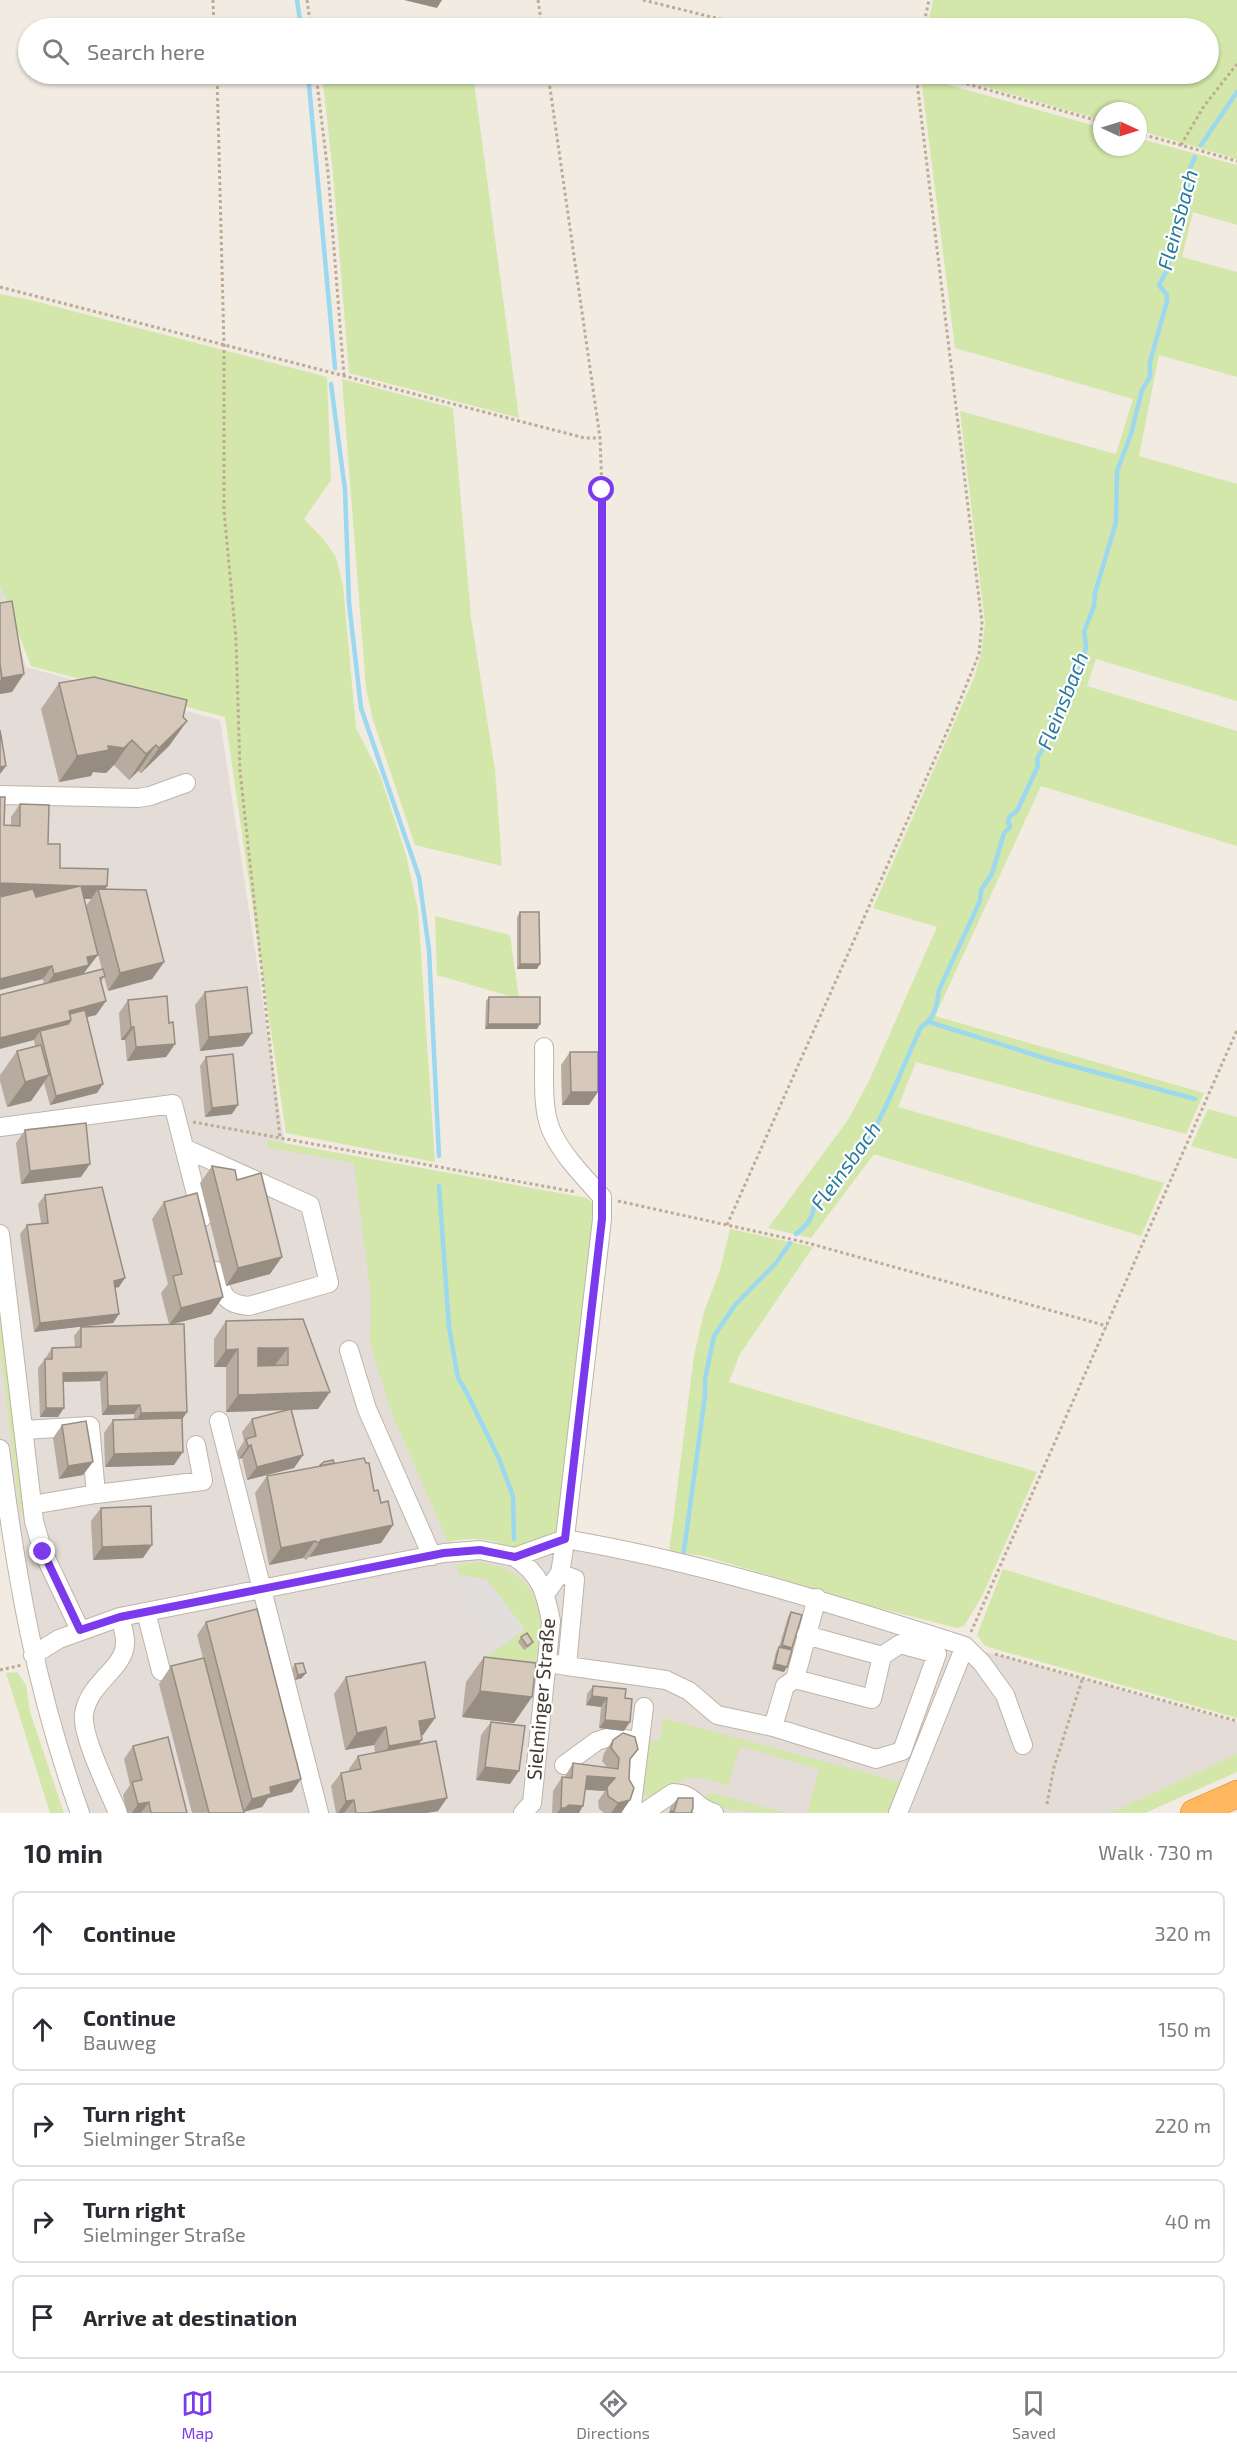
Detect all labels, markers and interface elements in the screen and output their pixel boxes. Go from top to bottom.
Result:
search box [18,18,1219,84]
icon: search [39,35,72,68]
text: Search here [87,38,205,64]
north arrow [1093,102,1147,156]
water label: Fleinsbach [1151,167,1202,273]
route start [588,476,614,502]
water label: Fleinsbach [1031,648,1092,753]
water label: Fleinsbach [804,1116,885,1214]
route end [29,1538,55,1564]
street label: Sielminger Straße [521,1617,559,1781]
text: 10 min [24,1837,103,1868]
text: Walk · 730 m [1098,1840,1213,1864]
icon: ahead [26,1917,59,1950]
text: Continue [83,1920,176,1946]
text: 320 m [1155,1921,1211,1945]
text: Continue [83,2004,176,2030]
icon: ahead [26,2013,59,2046]
text: 150 m [1158,2017,1211,2041]
text: Bauweg [83,2030,156,2054]
text: Turn right [83,2100,185,2126]
icon: right [26,2109,59,2142]
text: 220 m [1154,2113,1211,2137]
text: Sielminger Straße [83,2126,246,2150]
text: Turn right [83,2196,185,2222]
icon: right [26,2205,59,2238]
text: 40 m [1165,2209,1211,2233]
text: Sielminger Straße [83,2222,246,2246]
icon: arrive [26,2301,59,2334]
text: Arrive at destination [83,2304,297,2330]
tab: Map [181,2387,214,2442]
tab: Directions [576,2387,650,2442]
tab: Saved [1012,2387,1056,2442]

